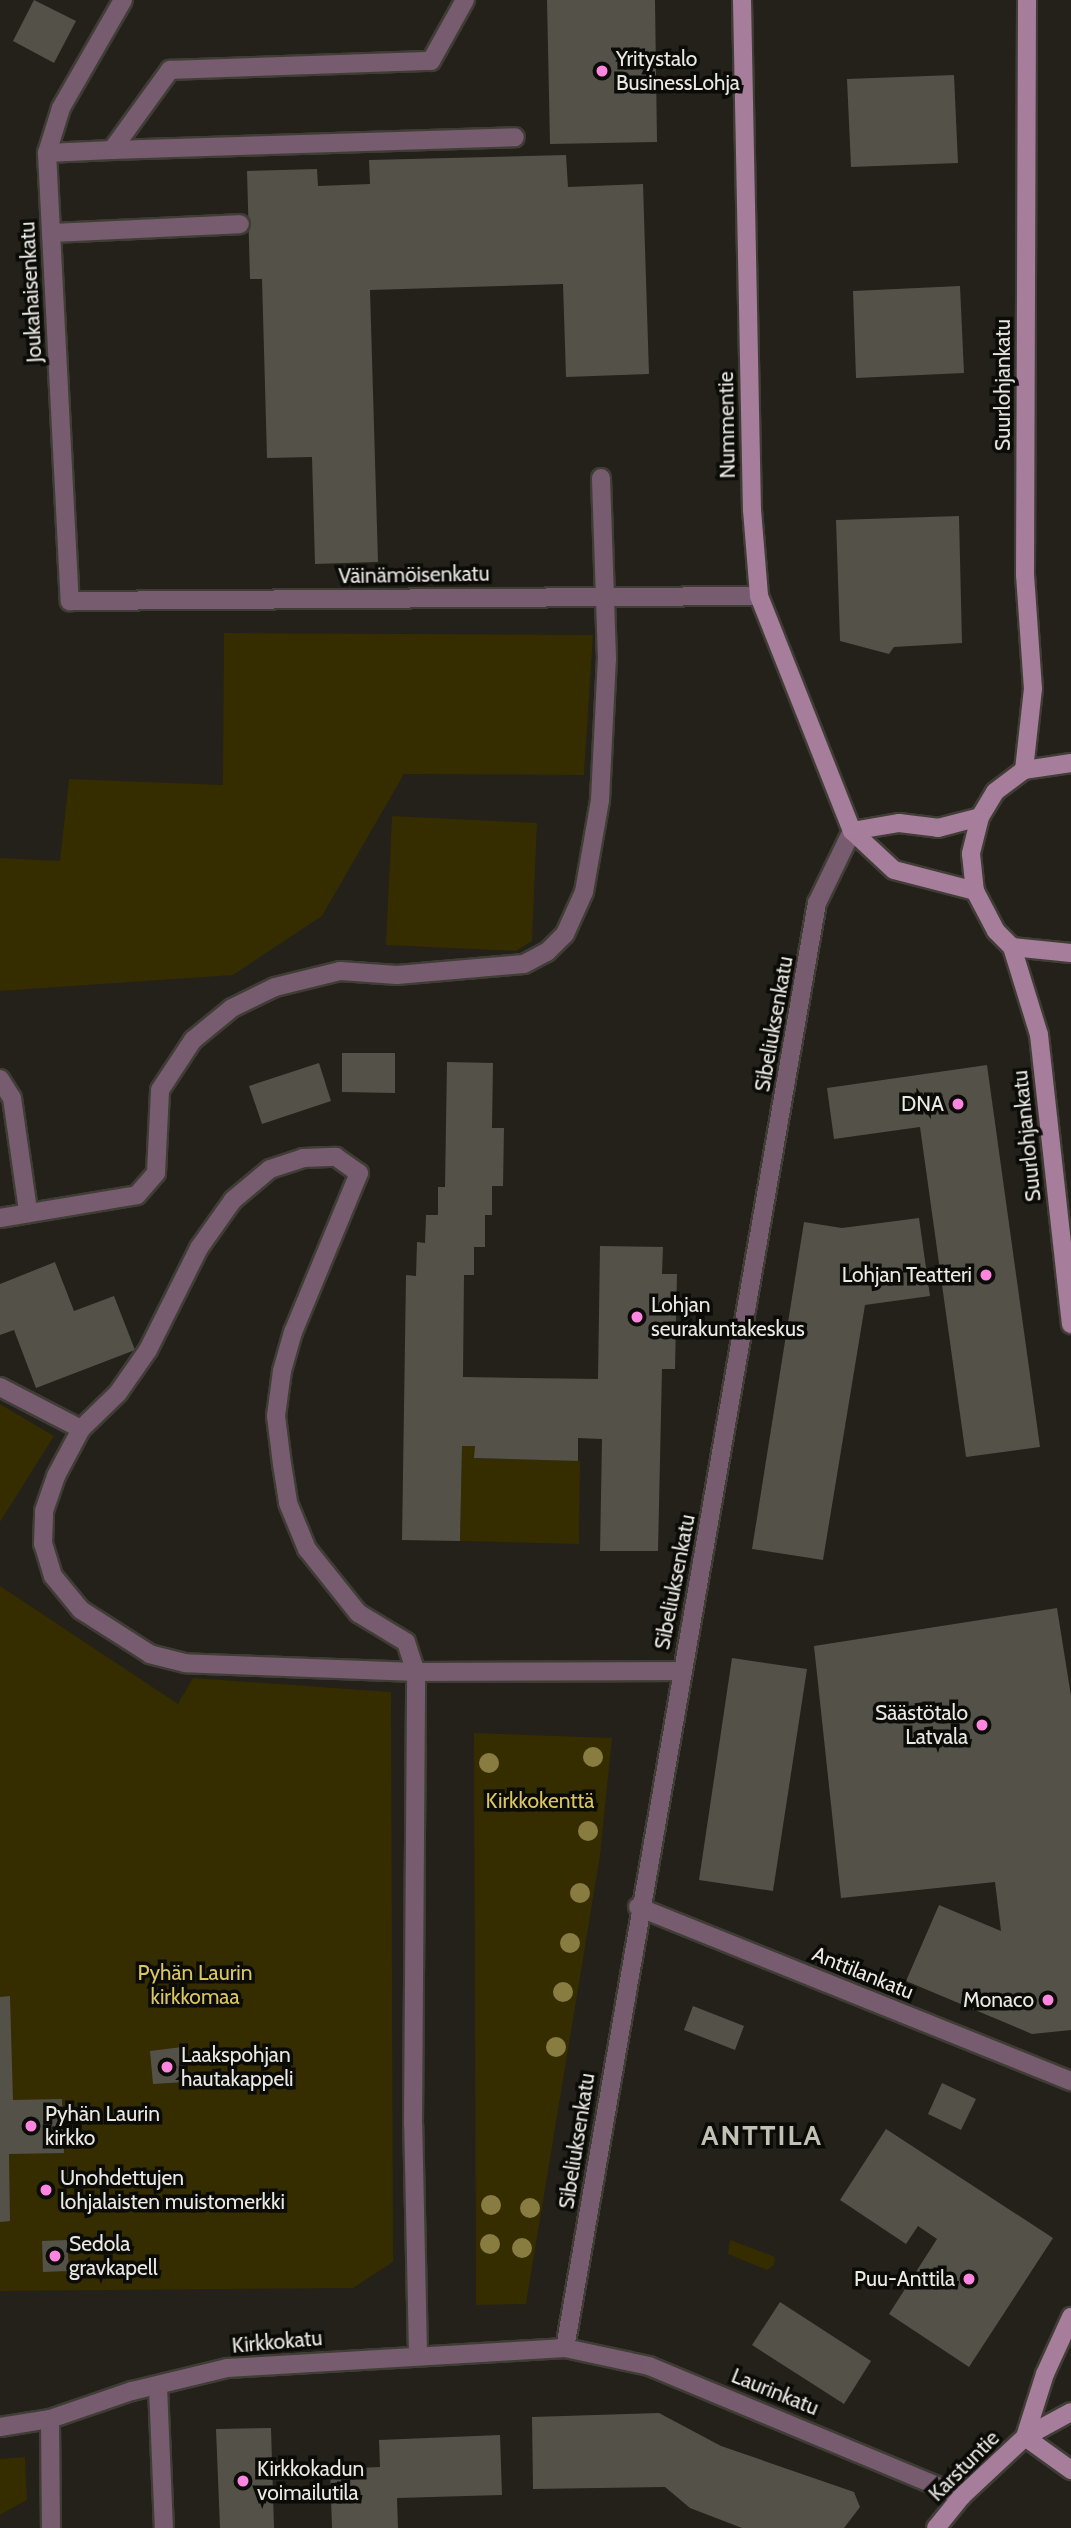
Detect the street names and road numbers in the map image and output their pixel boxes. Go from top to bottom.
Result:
street label: Joukahaisenkatu [15,221,47,363]
street label: Suurlohjankatu [990,319,1016,451]
street label: Nummentie [713,371,741,479]
street label: Väinämöisenkatu [338,561,490,589]
street label: Sibeliuksenkatu [750,954,798,1094]
street label: Suurlohjankatu [1008,1069,1046,1203]
street label: Sibeliuksenkatu [650,1512,700,1652]
street label: Anttilankatu [809,1941,917,2005]
street label: Sibeliuksenkatu [554,2071,600,2211]
street label: Kirkkokatu [231,2325,323,2359]
street label: Laurinkatu [728,2363,822,2421]
street label: Karstuntie [924,2426,1004,2506]

